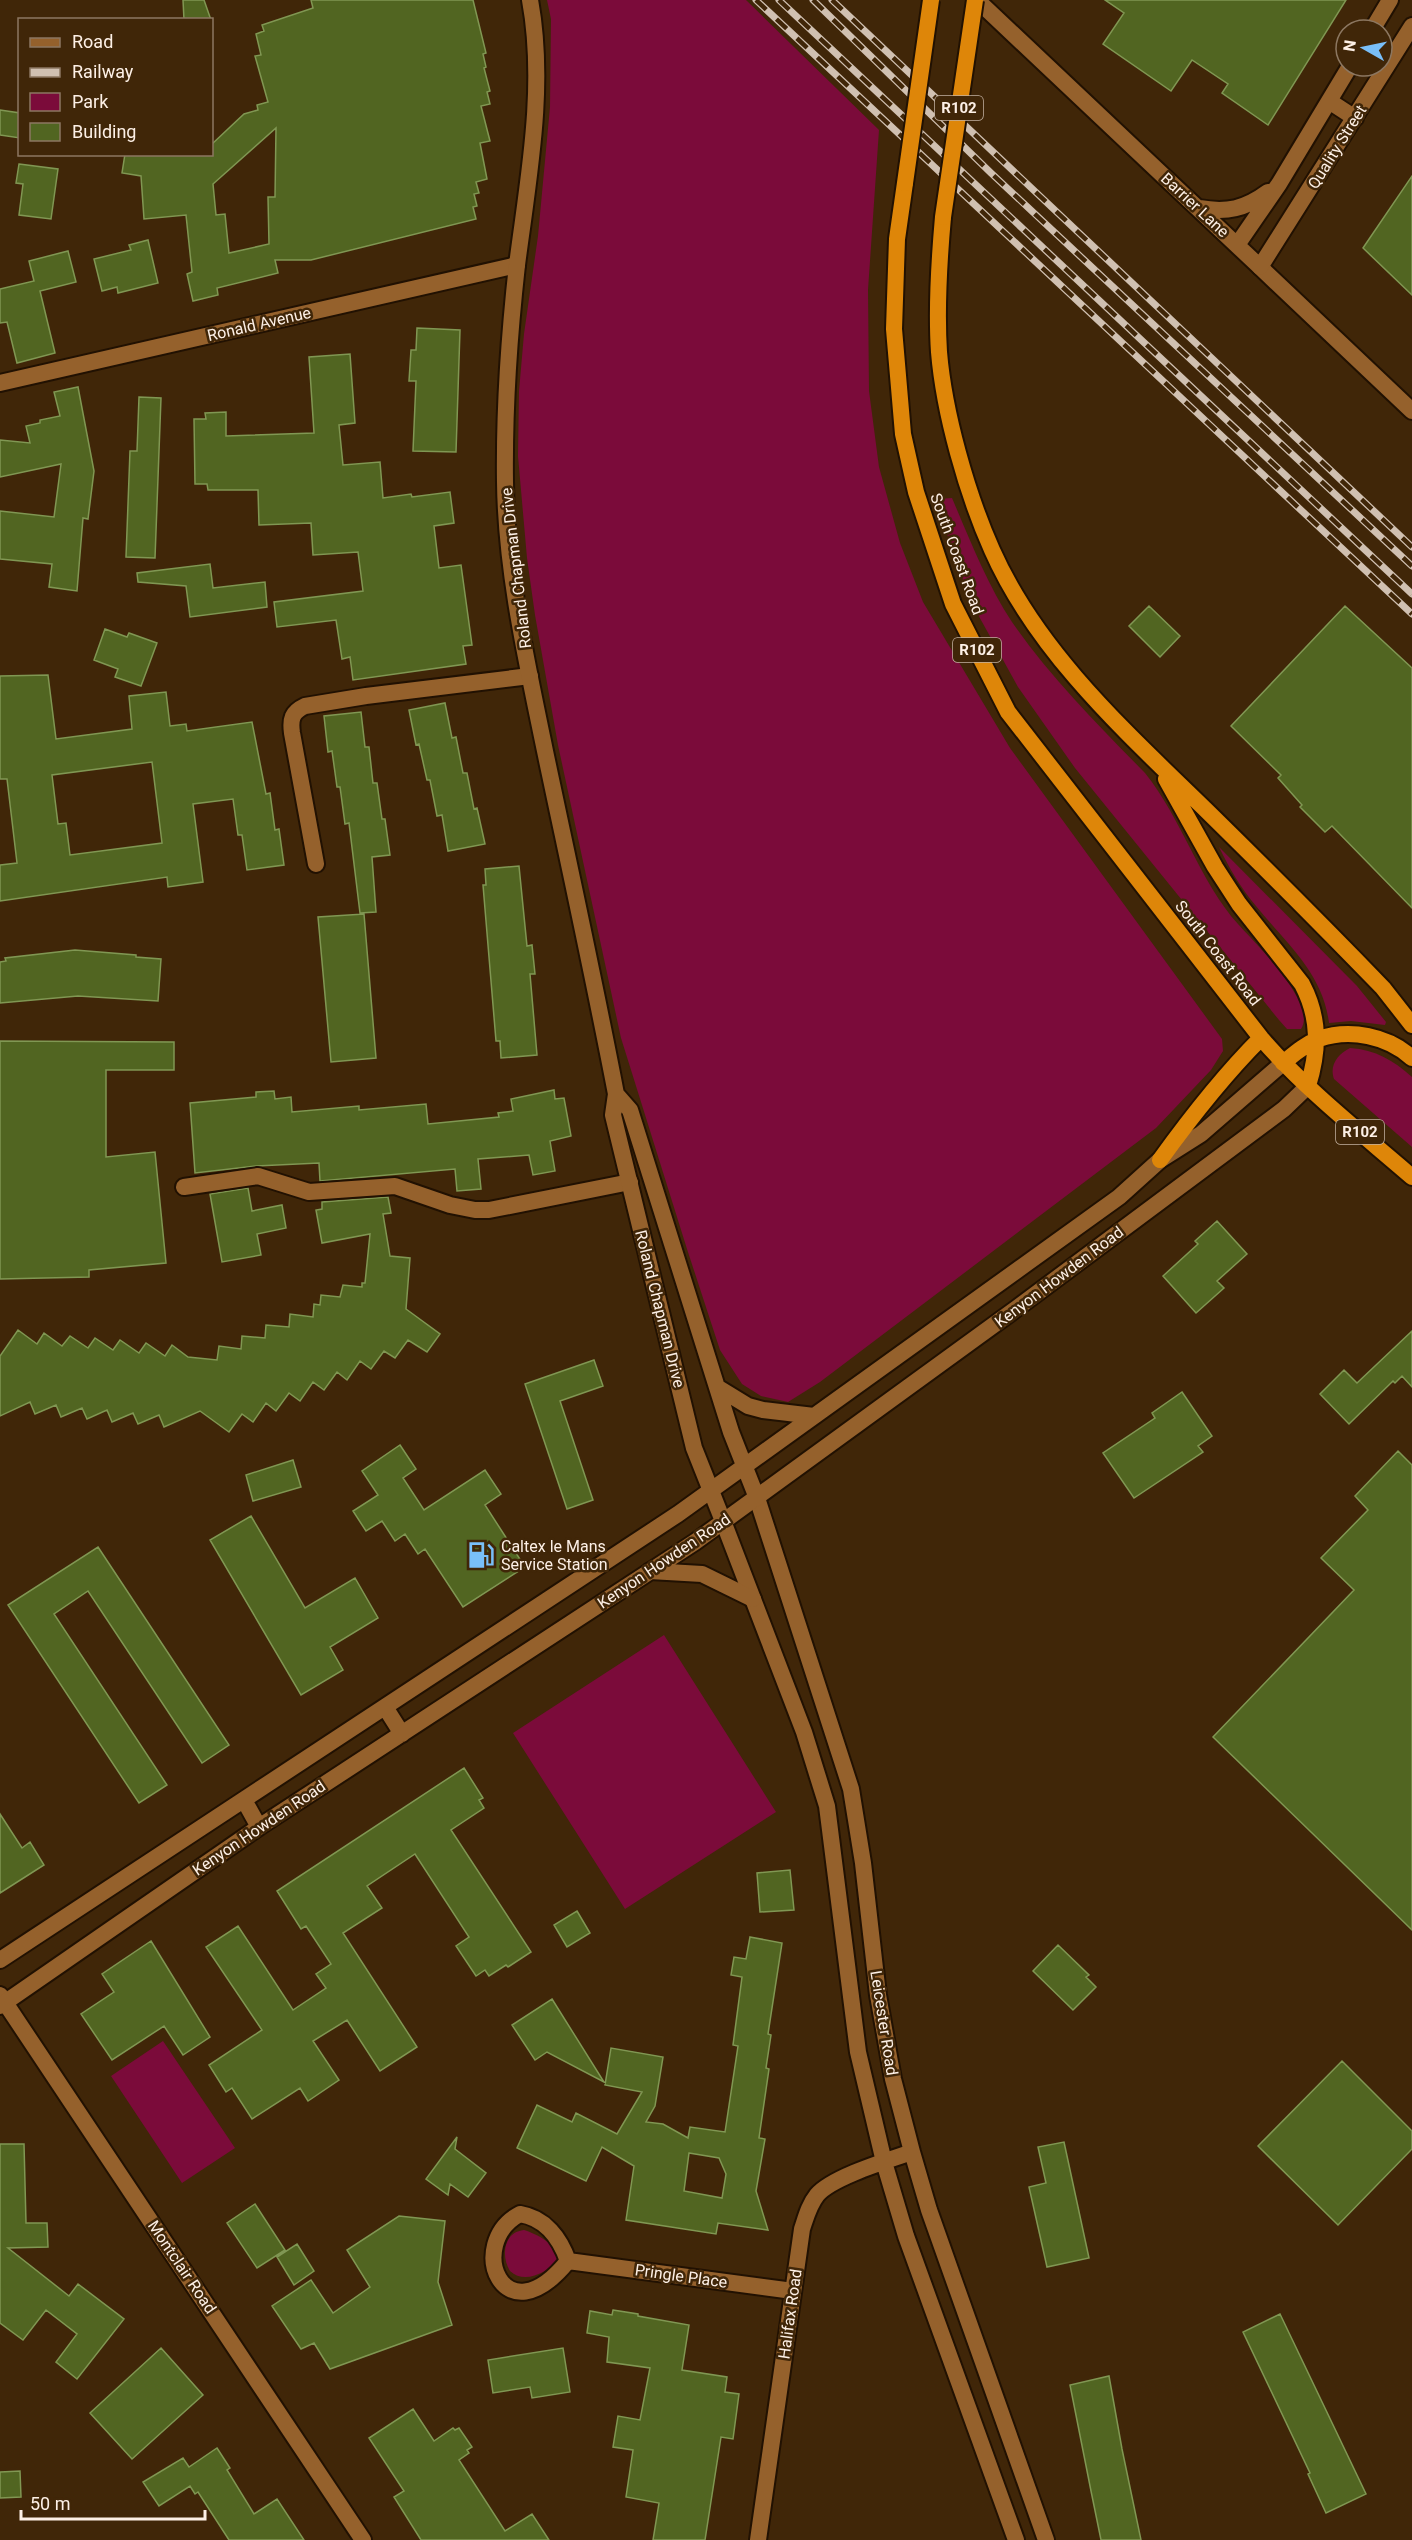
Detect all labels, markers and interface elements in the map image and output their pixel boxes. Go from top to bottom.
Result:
legend [18,18,213,156]
north arrow [1334,18,1394,78]
text: Road [72,31,113,52]
text: N [1339,39,1360,53]
text: Railway [72,61,134,82]
text: Park [72,91,109,112]
road number: R102 [935,96,983,120]
street label: Quality Street [1304,102,1370,192]
text: Building [72,121,136,142]
street label: Barrier Lane [1157,169,1233,241]
street label: Ronald Avenue [205,303,313,345]
street label: Roland Chapman Drive [497,487,535,649]
street label: South Coast Road [926,491,988,617]
road number: R102 [953,638,1001,662]
street label: South Coast Road [1171,897,1265,1009]
road number: R102 [1336,1120,1384,1144]
street label: Kenyon Howden Road [991,1222,1127,1332]
street label: Roland Chapman Drive [631,1228,689,1390]
street label: Kenyon Howden Road [594,1509,734,1613]
place label: Caltex le Mans Service Station [501,1537,608,1574]
fuel station icon: Caltex le Mans Service Station [466,1540,496,1570]
street label: Kenyon Howden Road [189,1776,329,1880]
street label: Leicester Road [866,1969,902,2077]
street label: Montclair Road [144,2217,220,2317]
street label: Pringle Place [634,2260,728,2292]
street label: Halifax Road [774,2268,806,2360]
scale bar [21,2483,206,2521]
text: 50 m [30,2493,70,2514]

